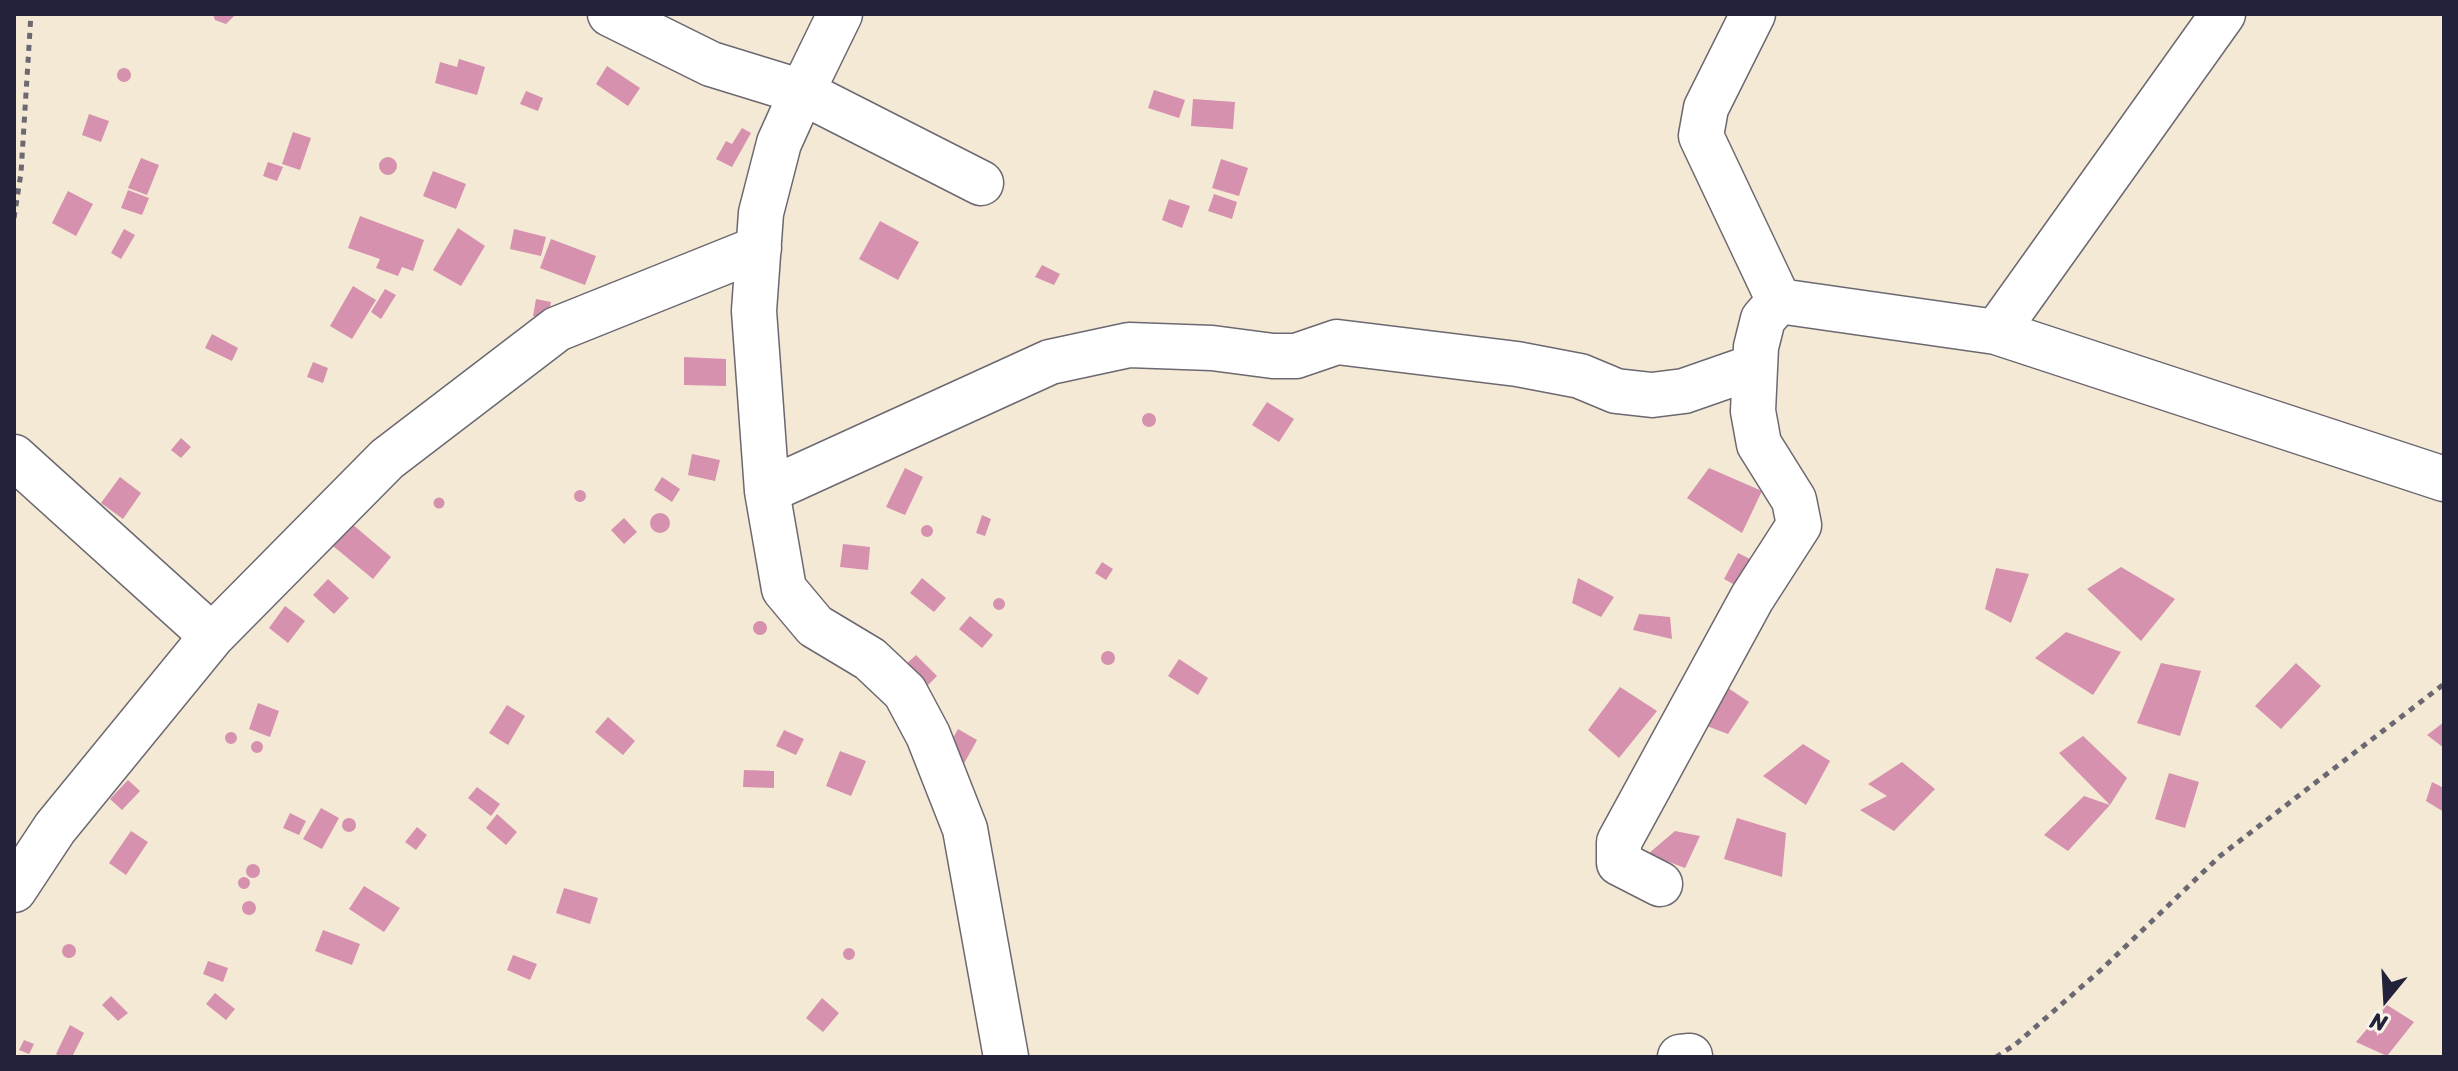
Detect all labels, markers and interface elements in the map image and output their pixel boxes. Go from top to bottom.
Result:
north arrow [2346,959,2426,1039]
text: N [2365,1001,2392,1043]

